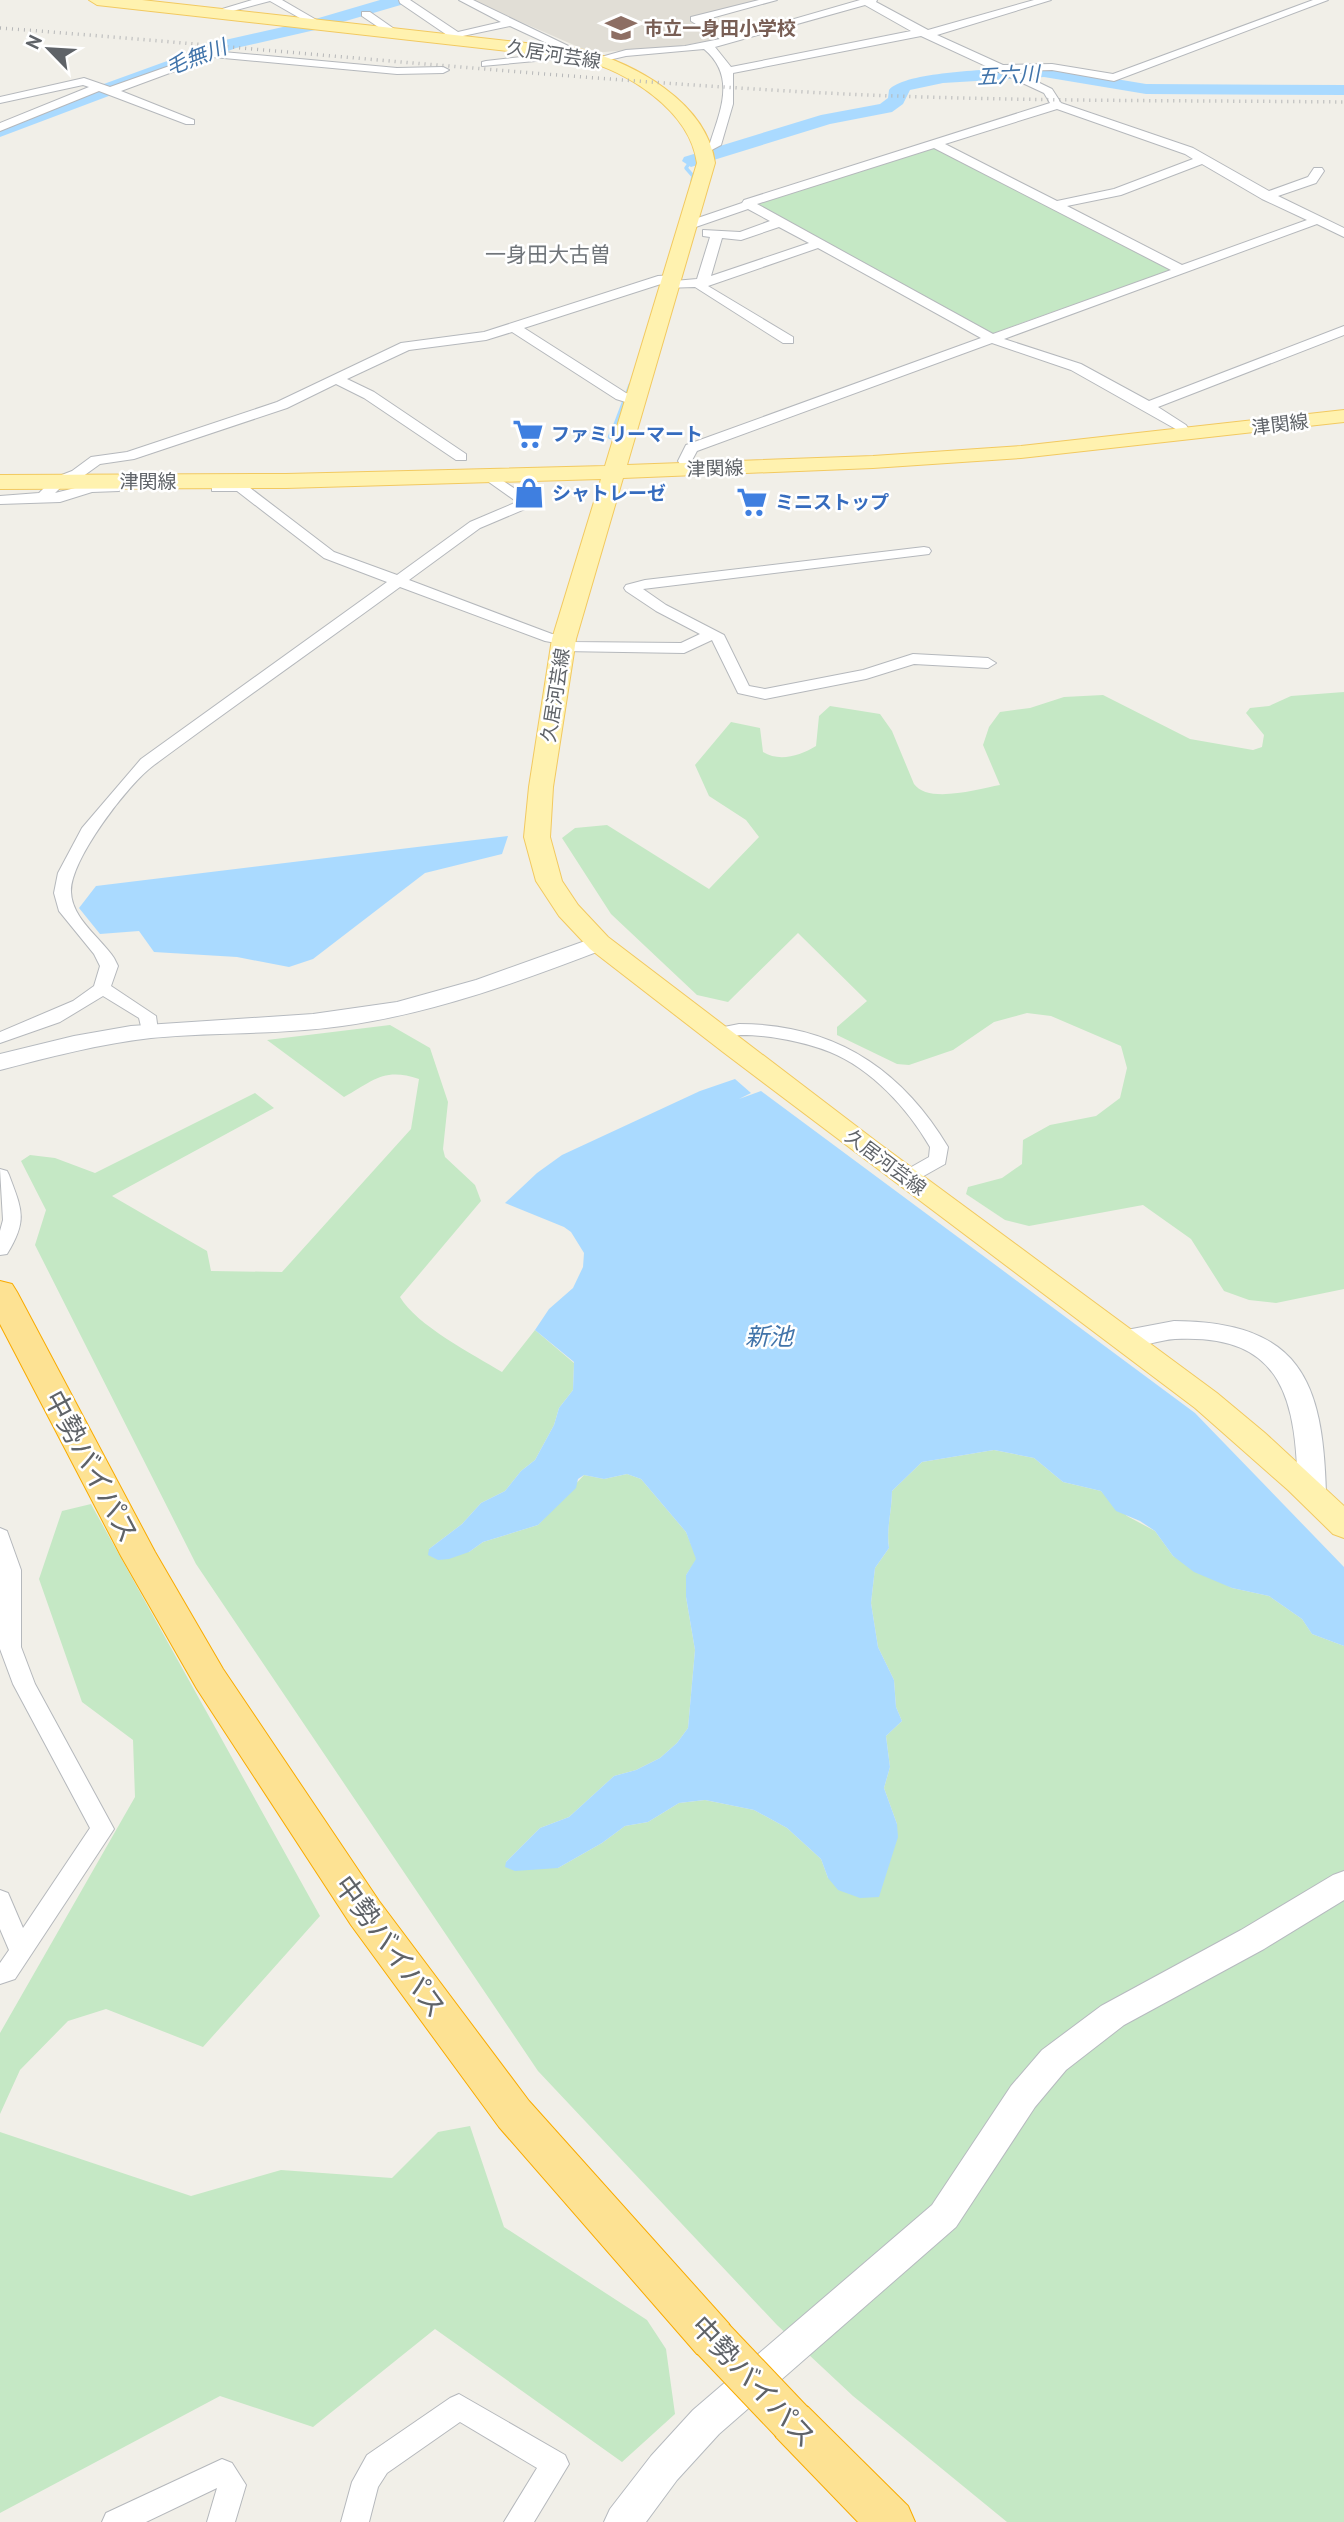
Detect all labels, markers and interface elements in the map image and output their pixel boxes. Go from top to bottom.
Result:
school or university icon: 市立一身田小学校 [604,11,638,45]
north arrow [14,14,84,84]
place label: 市立一身田小学校 [644,16,796,40]
text: N [20,31,47,53]
water label: 毛無川 [162,32,232,81]
street label: 久居河芸線 [505,35,603,73]
water label: 五六川 [976,60,1042,90]
district label: 一身田大古曽 [485,241,611,268]
street label: 津関線 [1250,409,1310,439]
supermarket icon: ファミリーマート [511,417,545,451]
place label: ファミリーマート [551,422,703,446]
street label: 津関線 [686,455,744,481]
street label: 津関線 [119,469,177,493]
shop icon: シャトレーゼ [512,476,546,510]
place label: シャトレーゼ [552,481,666,505]
supermarket icon: ミニストップ [735,485,769,519]
place label: ミニストップ [775,490,889,514]
street label: 久居河芸線 [536,646,574,744]
street label: 久居河芸線 [841,1124,931,1200]
water label: 新池 [745,1321,795,1352]
street label: 中勢バイパス [36,1383,148,1549]
street label: 中勢バイパス [327,1867,455,2025]
street label: 中勢バイパス [683,2307,825,2455]

